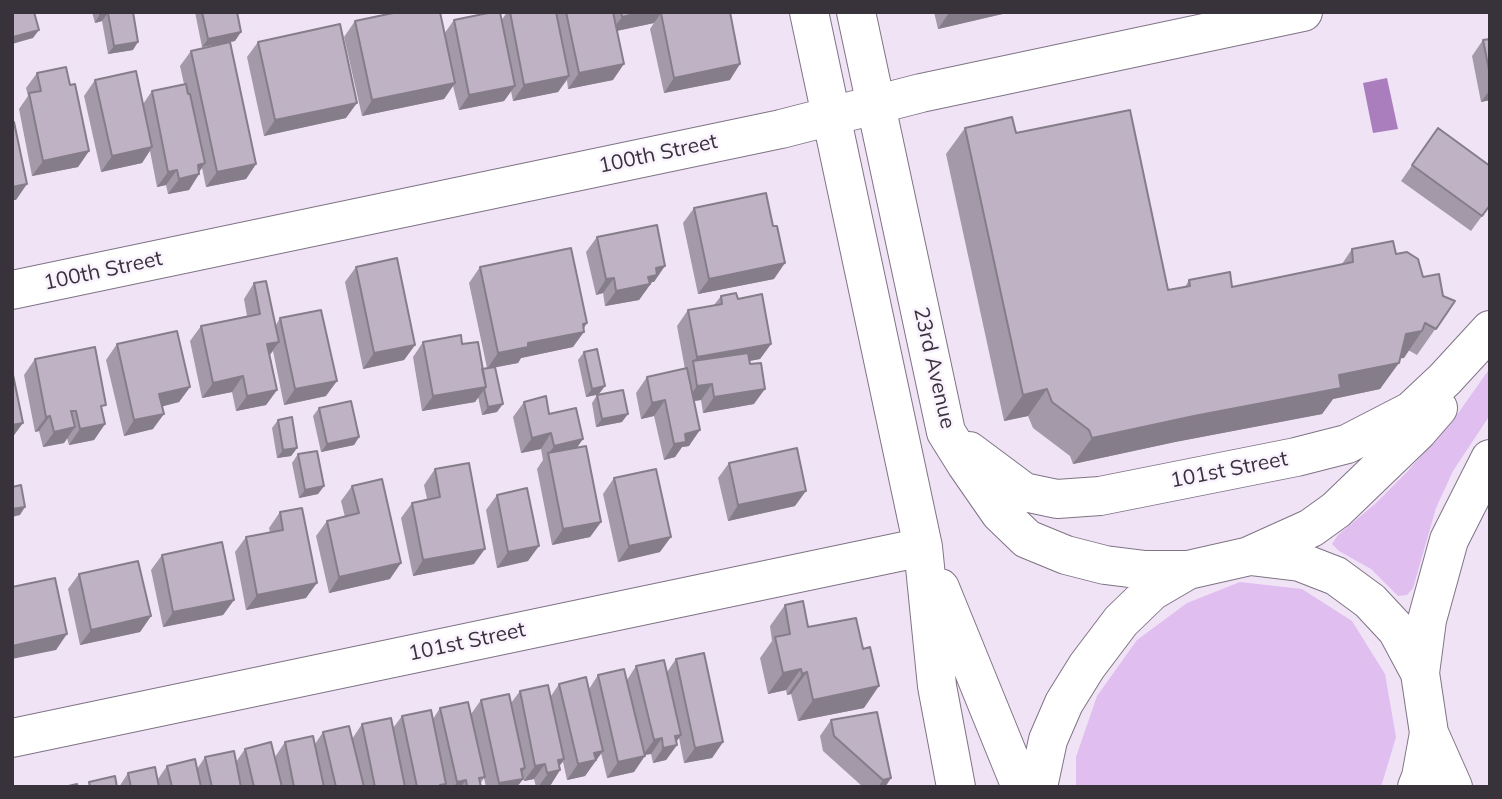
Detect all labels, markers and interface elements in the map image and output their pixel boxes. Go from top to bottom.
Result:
street label: 100th Street [596,129,720,179]
street label: 100th Street [41,246,165,296]
street label: 23rd Avenue [908,305,960,431]
street label: 101st Street [1168,446,1290,494]
street label: 101st Street [406,617,528,667]

